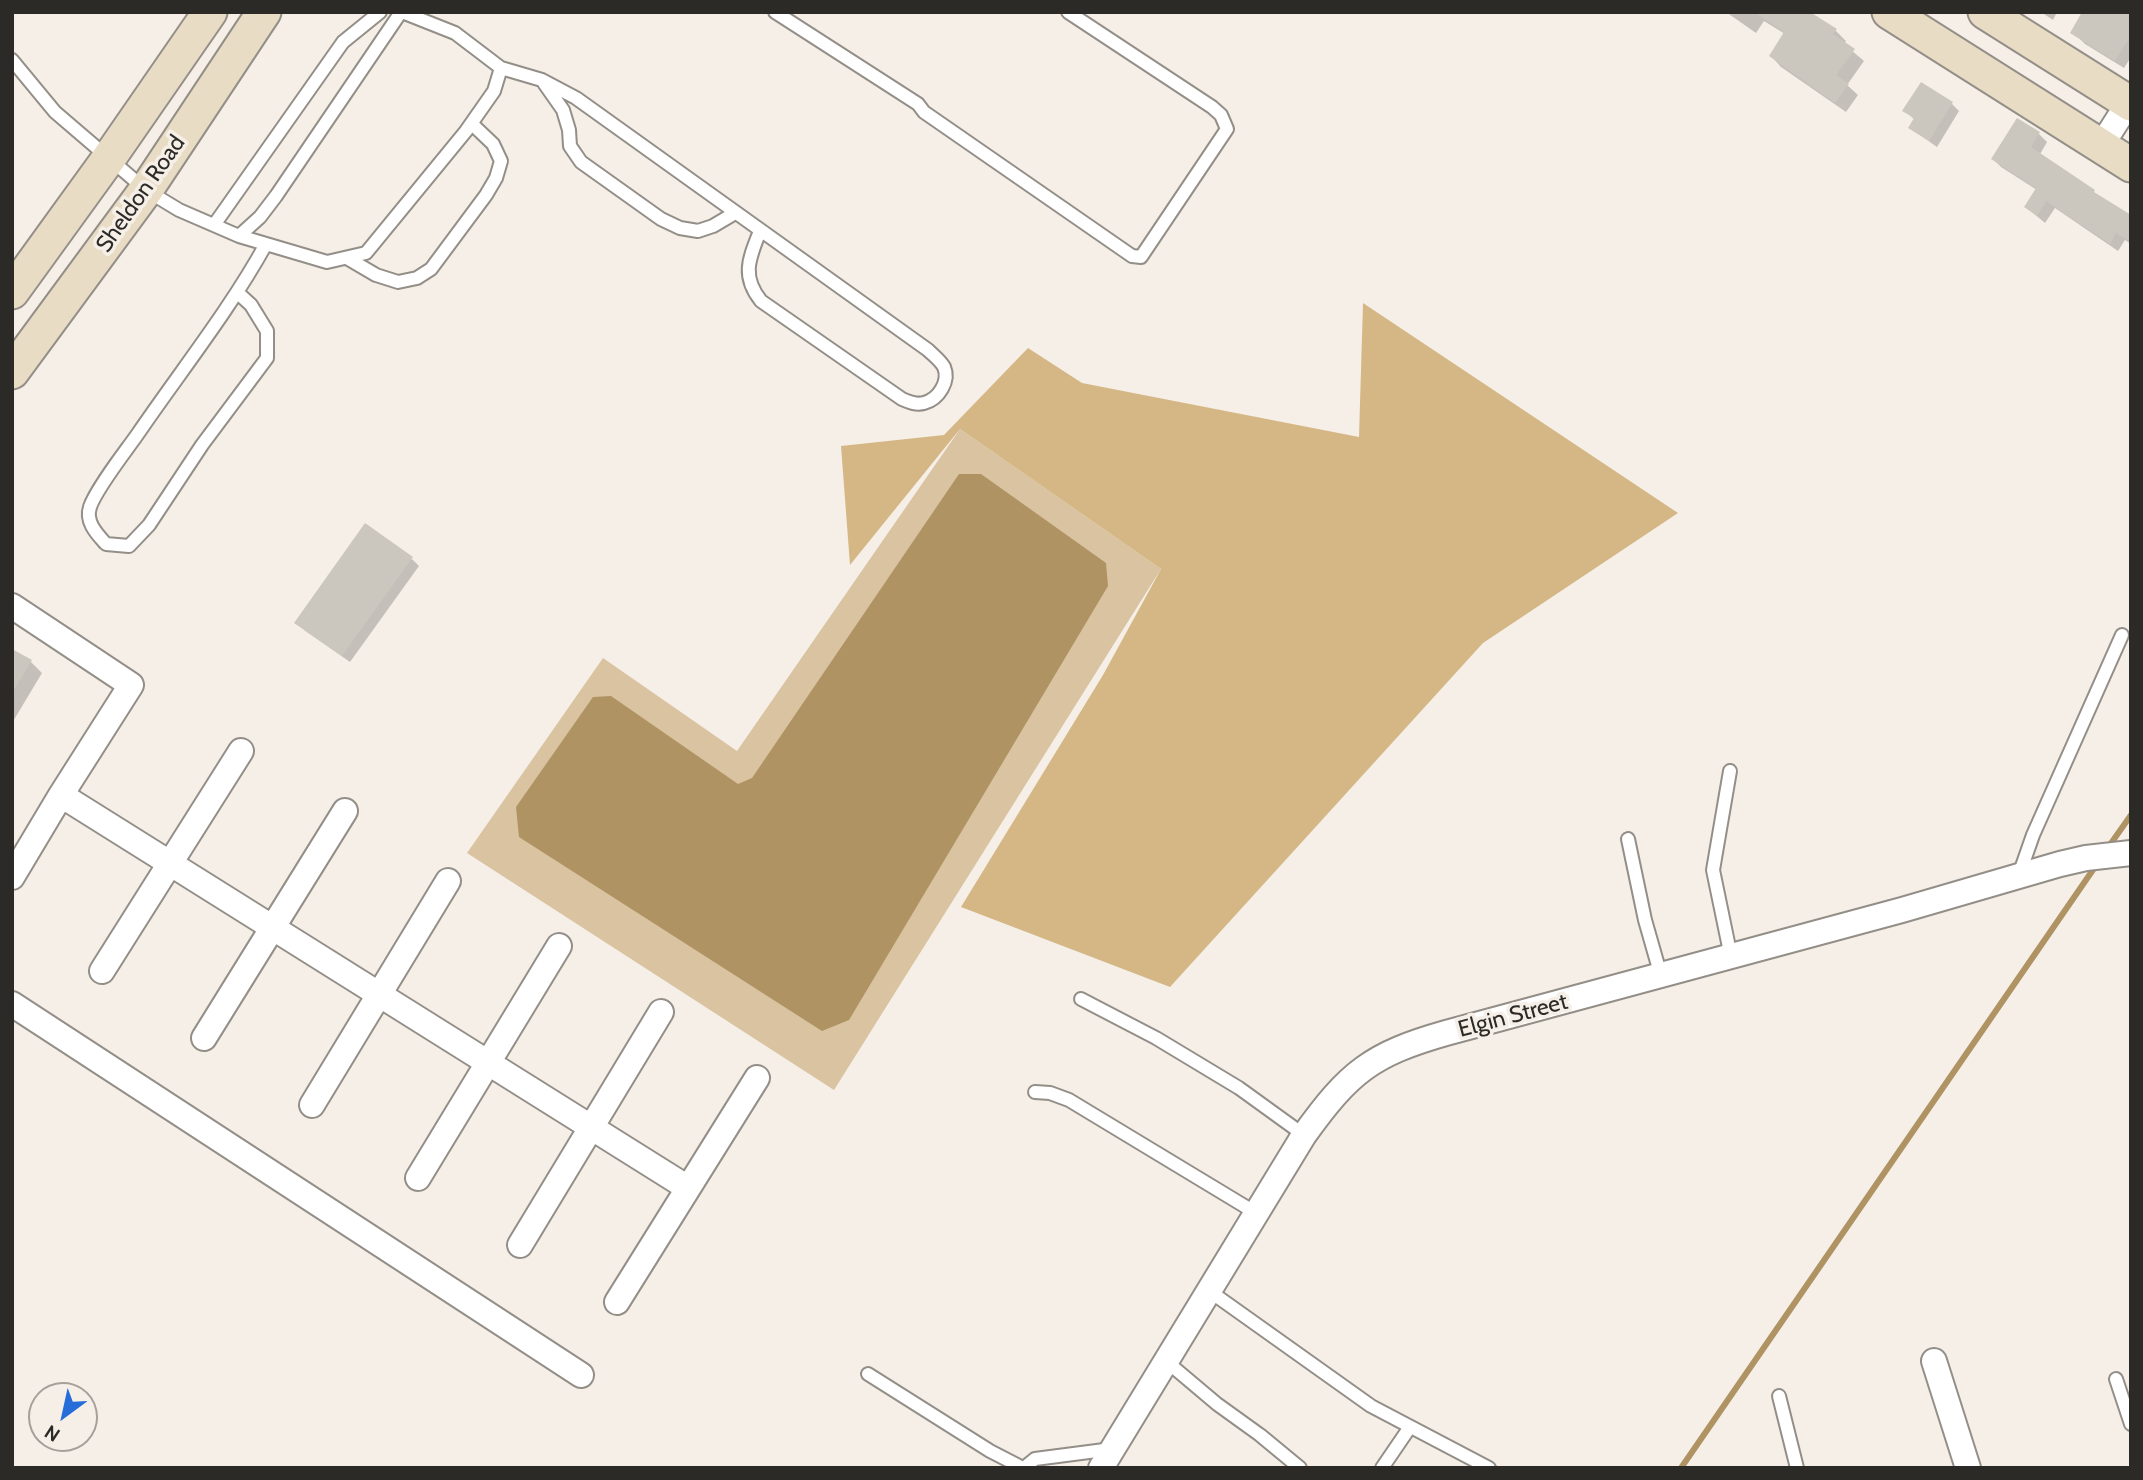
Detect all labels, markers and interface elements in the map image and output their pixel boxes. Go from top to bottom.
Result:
street label: Sheldon Road [91,130,191,258]
street label: Elgin Street [1455,988,1571,1044]
north arrow [28,1382,98,1452]
text: N [40,1420,64,1447]

